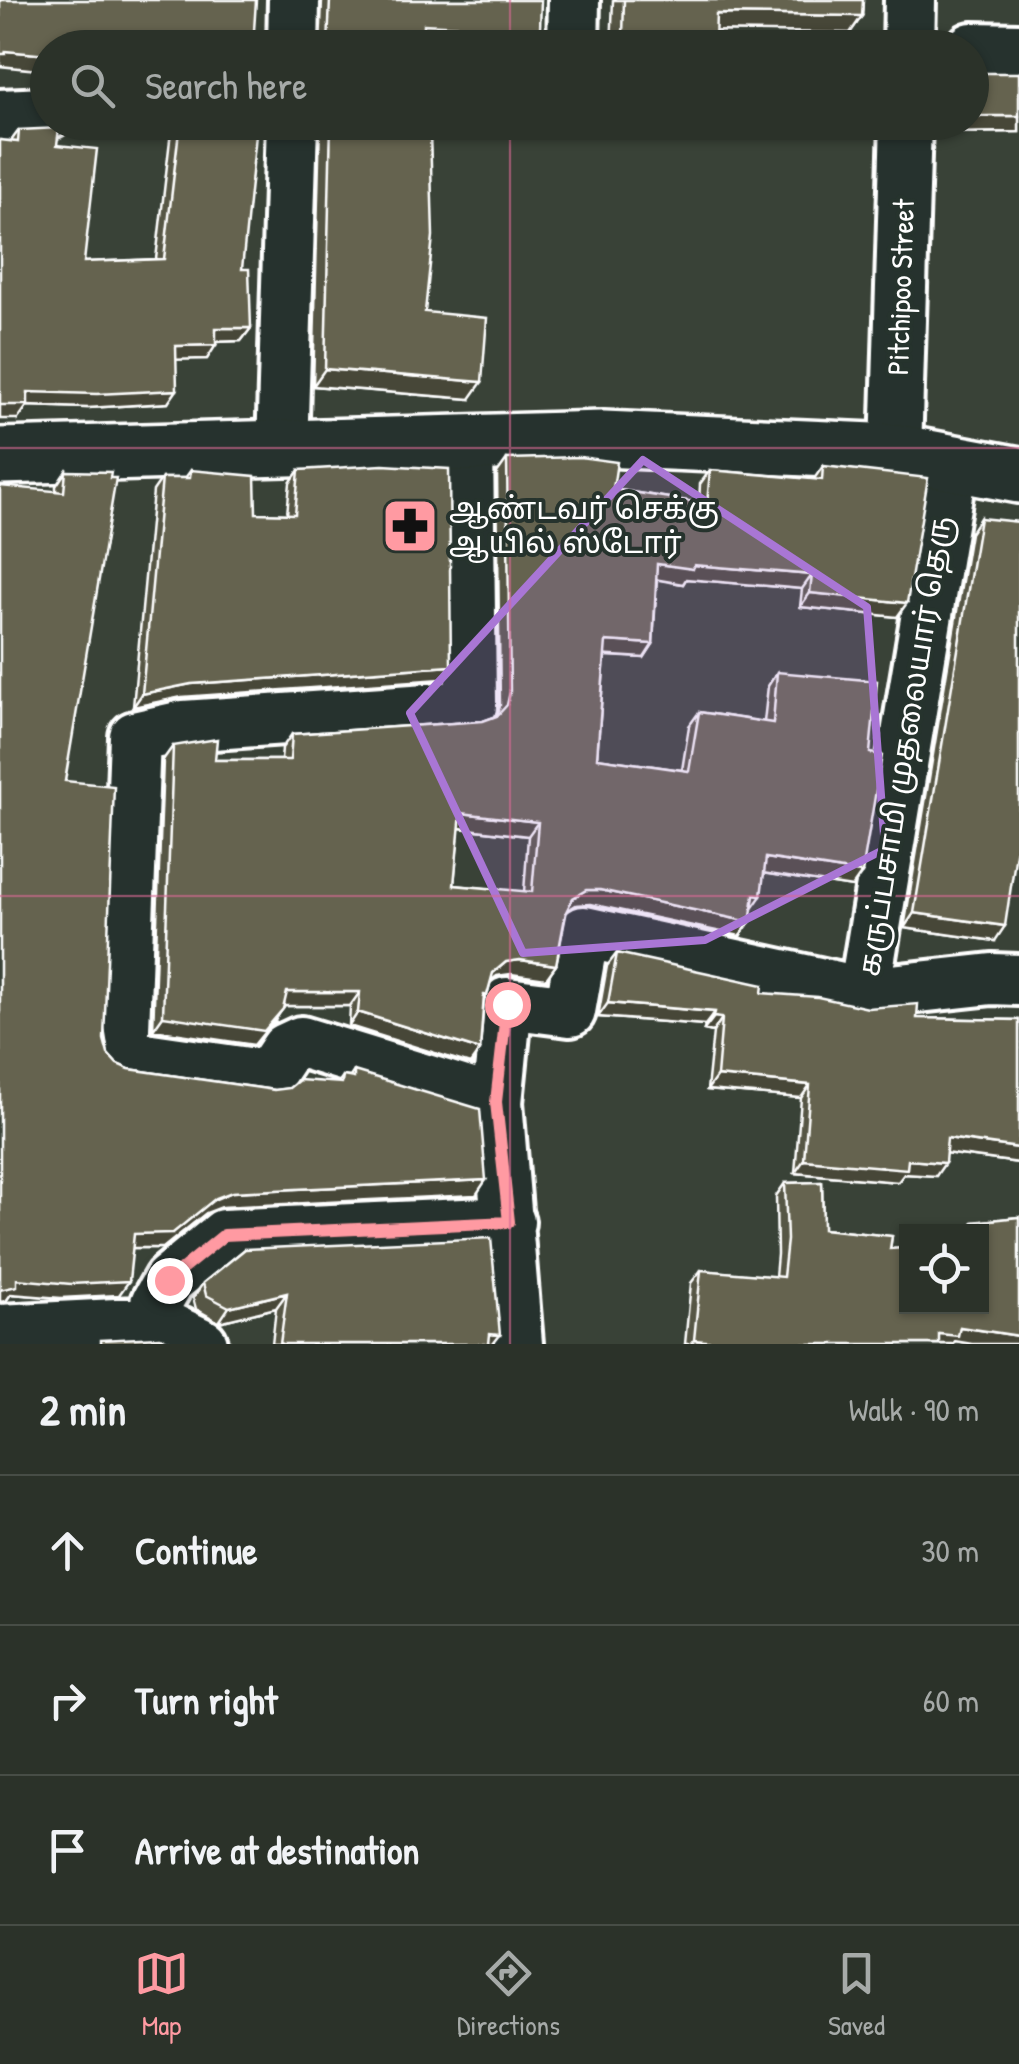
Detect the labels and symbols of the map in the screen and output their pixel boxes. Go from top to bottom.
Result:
street label: Pitchipoo Street [877,198,923,376]
place label: ஆண்டவர் செக்கு ஆயில் ஸ்டோர் [449,488,719,563]
pharmacy icon: ஆண்டவர் செக்கு ஆயில் ஸ்டோர் [380,496,440,556]
street label: கருப்பசாமி முதலையார் தெரு [848,513,961,979]
route start [485,982,531,1028]
route end [147,1258,193,1304]

